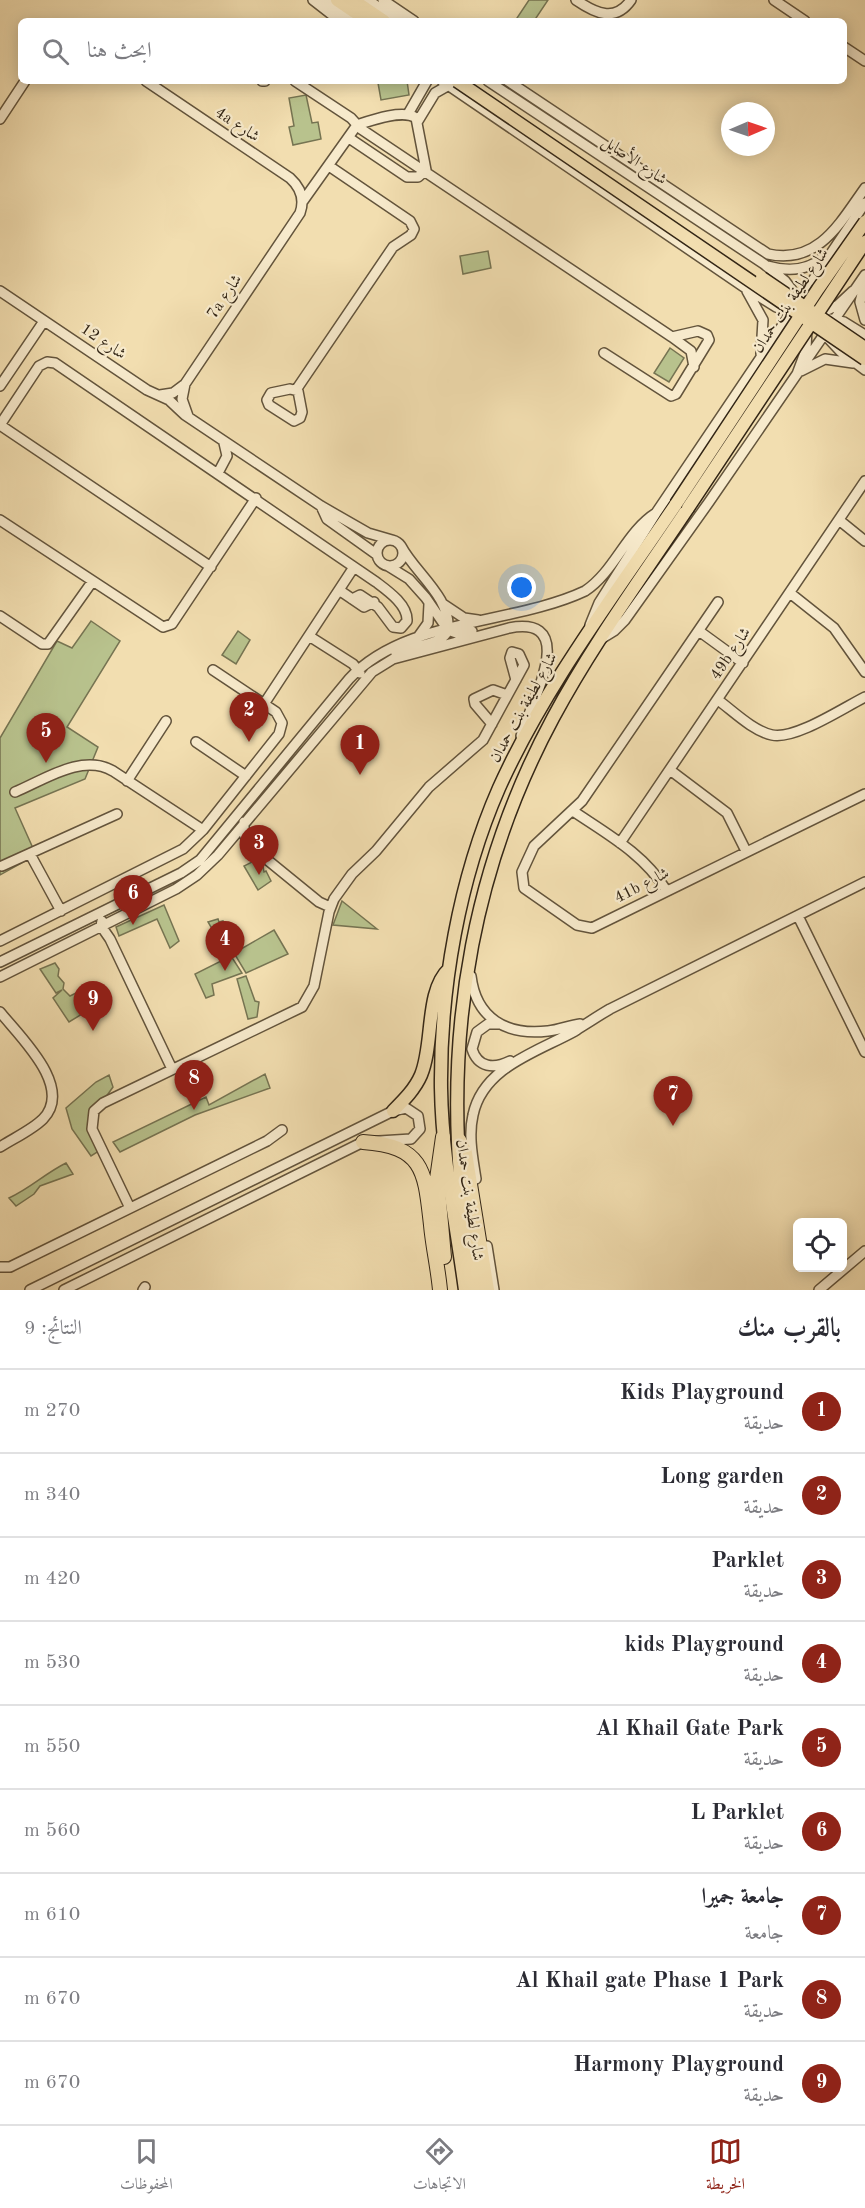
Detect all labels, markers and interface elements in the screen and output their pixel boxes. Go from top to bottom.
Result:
search box [18,18,847,84]
icon: search [39,35,72,68]
text: ابحث هنا [87,40,152,62]
north arrow [721,102,775,156]
street label: 4a شارع [210,105,262,149]
street label: شارع الأصايل [597,129,672,192]
street label: شارع لطيفة بنت حمدان [750,246,835,358]
street label: 7a شارع [205,272,249,324]
street label: شارع 12 [75,321,129,366]
your location [507,573,536,602]
street label: 49b شارع [708,625,757,685]
street label: شارع لطيفة بنت حمدان [487,651,564,767]
pin: 2 [230,692,268,742]
pin: 5 [26,714,66,763]
pin: 1 [340,726,380,775]
pin: 3 [240,826,278,875]
street label: 41b شارع [612,865,674,910]
pin: 6 [114,876,152,925]
pin: 4 [206,922,244,971]
pin: 9 [74,982,112,1031]
pin: 8 [174,1060,214,1110]
pin: 7 [654,1076,692,1126]
street label: شارع لطيفة بنت حمدان [449,1138,485,1262]
map controls [793,1218,847,1272]
button: locate [793,1218,847,1272]
text: بالقرب منك [738,1316,841,1342]
text: النتائج: 9 [24,1319,82,1339]
text: Kids Playground [620,1382,784,1404]
text: 270 m [24,1401,80,1421]
text: 1 [816,1401,827,1421]
text: حديقة [744,1414,784,1434]
text: Long garden [660,1466,784,1488]
text: 340 m [24,1485,80,1505]
text: 2 [816,1485,827,1505]
text: حديقة [744,1498,784,1518]
text: Parklet [711,1550,784,1572]
text: 420 m [24,1569,80,1589]
text: 3 [816,1569,827,1589]
text: حديقة [744,1582,784,1602]
text: kids Playground [624,1634,784,1656]
text: 530 m [24,1653,80,1673]
text: 4 [816,1653,827,1673]
text: حديقة [744,1666,784,1686]
text: Al Khail Gate Park [596,1718,784,1740]
text: 550 m [24,1737,80,1757]
text: 5 [816,1737,827,1757]
text: حديقة [744,1750,784,1770]
text: L Parklet [690,1802,784,1824]
text: 560 m [24,1821,80,1841]
text: 6 [816,1821,827,1841]
text: حديقة [744,1834,784,1854]
text: جامعة جميرا [702,1886,784,1908]
text: 610 m [24,1905,80,1925]
text: 7 [816,1905,827,1925]
text: جامعة [745,1924,784,1944]
text: Al Khail gate Phase 1 Park [515,1970,784,1992]
text: 670 m [24,1989,80,2009]
text: 8 [816,1989,827,2009]
text: حديقة [744,2002,784,2022]
text: Harmony Playground [573,2054,784,2076]
text: 670 m [24,2073,80,2093]
text: 9 [816,2073,827,2093]
text: حديقة [744,2086,784,2106]
tab: المحفوظات [120,2135,173,2199]
tab: الاتجاهات [413,2135,466,2199]
tab: الخريطة [706,2135,745,2199]

